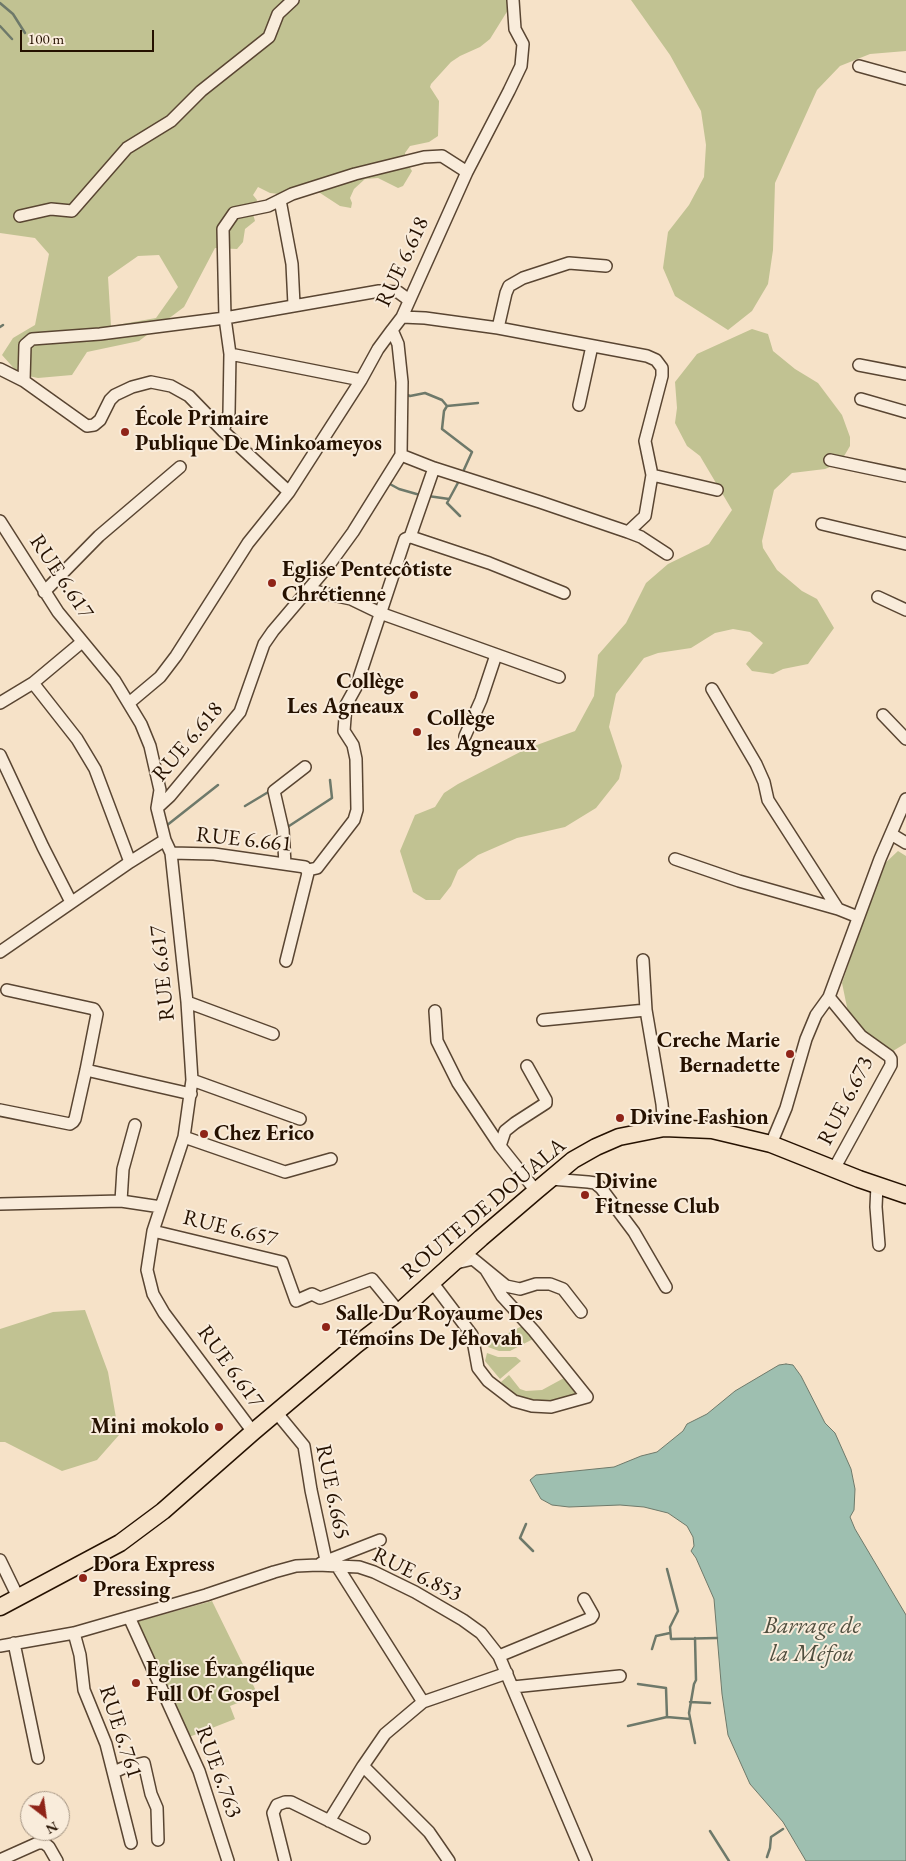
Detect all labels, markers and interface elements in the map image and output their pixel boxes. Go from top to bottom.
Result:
scale bar [22,20,156,52]
text: 100 m [28,29,64,48]
street label: RUE 6.618 [371,213,435,311]
place label: École Primaire Publique De Minkoameyos [135,406,382,458]
marker: École Primaire Publique De Minkoameyos [119,426,131,438]
street label: RUE 6.617 [23,530,99,624]
place label: Eglise Pentecôtiste Chrétienne [282,557,452,608]
marker: Eglise Pentecôtiste Chrétienne [266,577,278,589]
place label: Collège Les Agneaux [287,669,404,720]
marker: Collège Les Agneaux [408,689,420,701]
street label: RUE 6.618 [147,697,229,787]
place label: Collège les Agneaux [427,706,537,758]
marker: Collège les Agneaux [411,726,423,738]
street label: RUE 6.661 [195,822,293,858]
street label: RUE 6.617 [145,924,181,1022]
place label: Creche Marie Bernadette [657,1028,780,1080]
marker: Creche Marie Bernadette [784,1048,796,1060]
street label: RUE 6.673 [812,1052,880,1150]
place label: Divine Fashion [630,1105,769,1131]
marker: Divine Fashion [614,1112,626,1124]
place label: Chez Erico [214,1121,314,1147]
marker: Chez Erico [198,1128,210,1140]
street label: ROUTE DE DOUALA [396,1133,572,1285]
place label: Divine Fitnesse Club [595,1169,719,1220]
marker: Divine Fitnesse Club [579,1189,591,1201]
street label: RUE 6.657 [180,1205,280,1253]
place label: Salle Du Royaume Des Témoins De Jéhovah [336,1301,543,1352]
street label: RUE 6.617 [191,1320,269,1414]
marker: Salle Du Royaume Des Témoins De Jéhovah [320,1321,332,1333]
place label: Mini mokolo [90,1414,209,1440]
marker: Mini mokolo [213,1421,225,1433]
street label: RUE 6.665 [309,1442,355,1542]
street label: RUE 6.853 [368,1542,466,1608]
place label: Dora Express Pressing [93,1552,215,1604]
marker: Dora Express Pressing [77,1572,89,1584]
water label: Barrage de la Méfou [763,1612,861,1668]
place label: Eglise Évangélique Full Of Gospel [146,1657,315,1708]
marker: Eglise Évangélique Full Of Gospel [130,1677,142,1689]
street label: RUE 6.761 [93,1682,147,1782]
street label: RUE 6.763 [189,1722,247,1822]
north arrow [20,1791,70,1841]
text: N [43,1817,61,1839]

